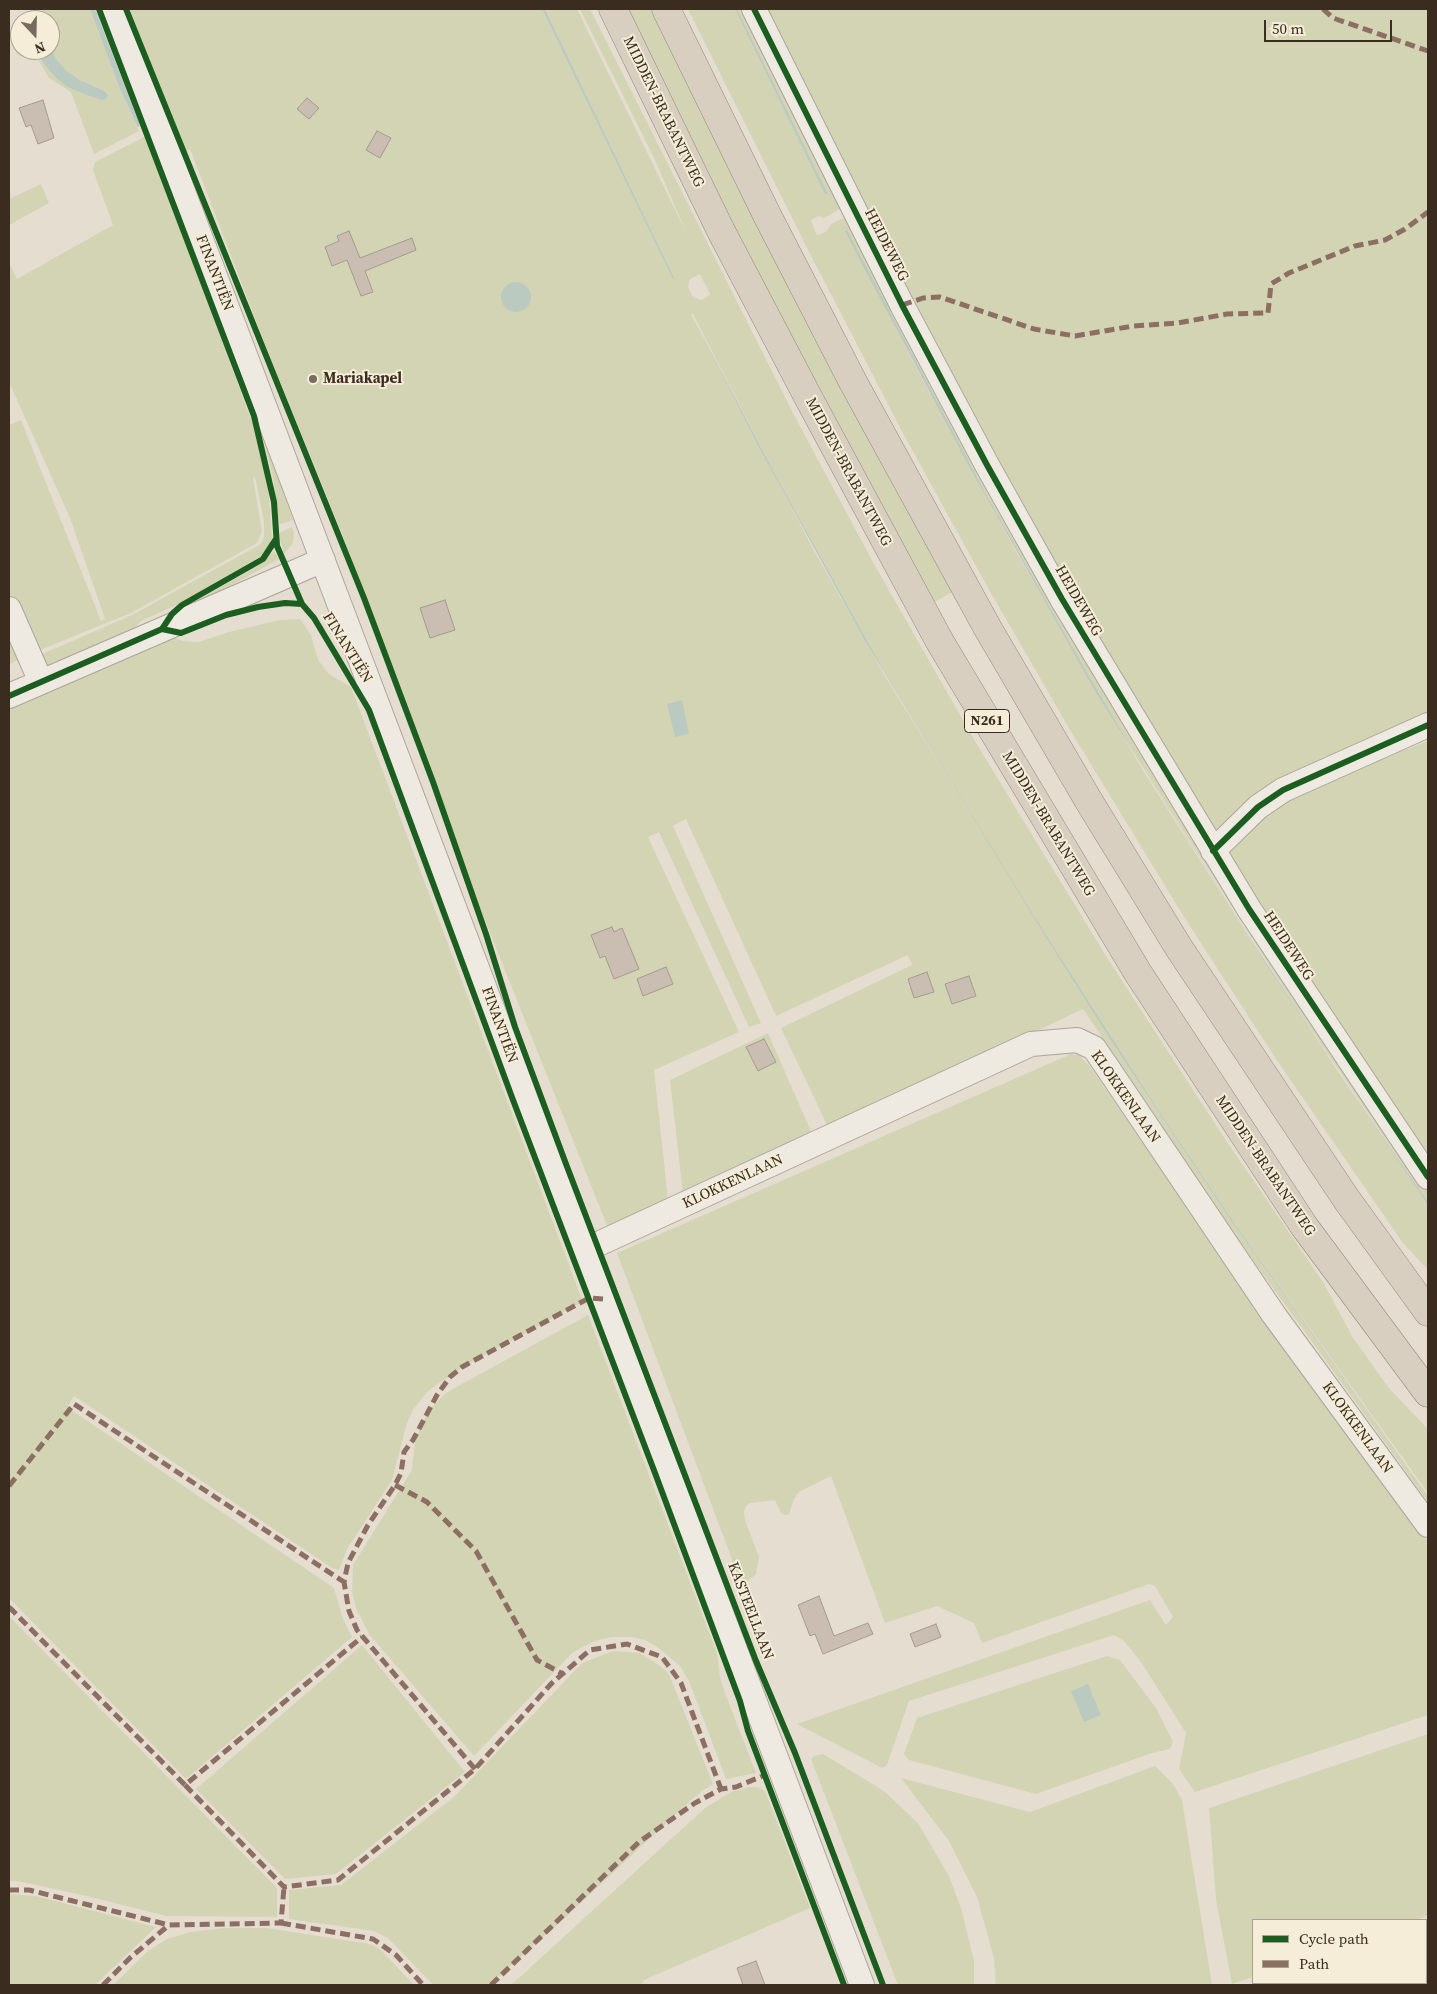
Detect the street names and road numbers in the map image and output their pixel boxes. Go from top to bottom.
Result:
street label: MIDDEN-BRABANTWEG [619,34,707,190]
street label: HEIDEWEG [860,206,912,284]
street label: FINANTIËN [191,232,237,314]
street label: MIDDEN-BRABANTWEG [801,395,895,549]
street label: HEIDEWEG [1050,562,1106,640]
street label: FINANTIËN [318,609,376,687]
road number: N261 [964,709,1010,732]
street label: MIDDEN-BRABANTWEG [998,748,1098,900]
street label: HEIDEWEG [1259,908,1317,984]
street label: FINANTIËN [477,984,521,1066]
street label: KLOKKENLAAN [1086,1047,1164,1147]
street label: MIDDEN-BRABANTWEG [1211,1092,1319,1240]
street label: KLOKKENLAAN [680,1151,786,1213]
street label: KLOKKENLAAN [1318,1379,1396,1477]
street label: KASTEELLAAN [723,1560,777,1662]

